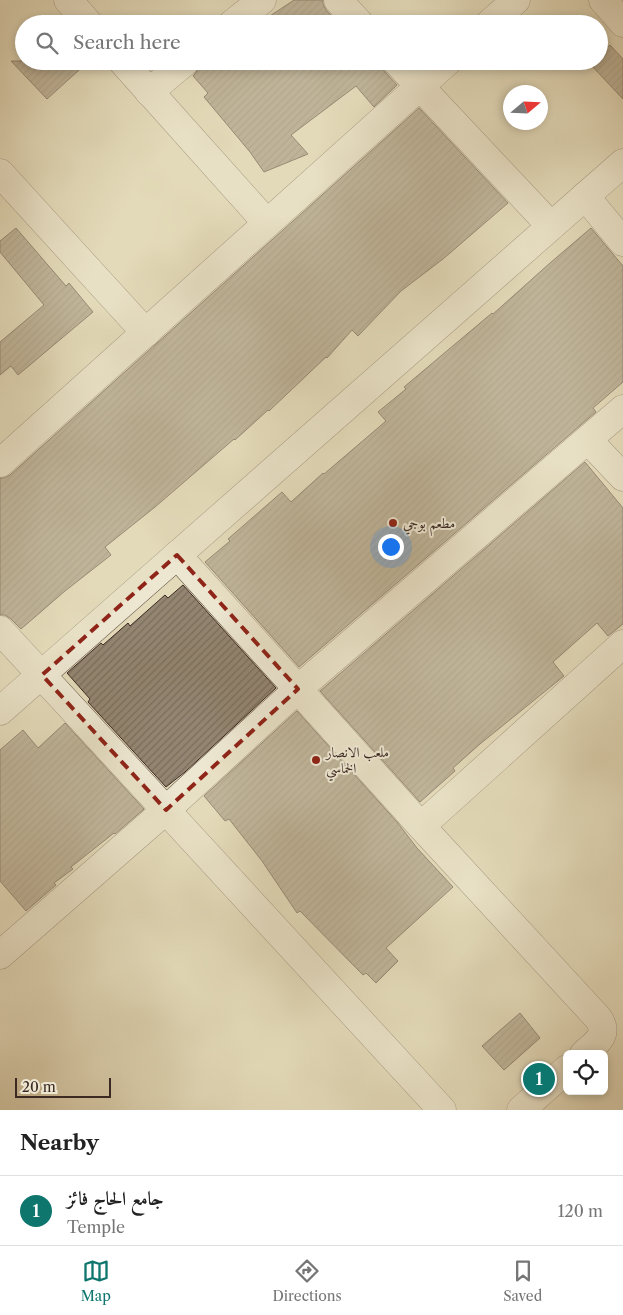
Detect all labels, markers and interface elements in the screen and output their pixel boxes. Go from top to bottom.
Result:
search box [15,15,608,70]
icon: search [33,29,61,57]
text: Search here [73,31,181,54]
north arrow [503,85,548,130]
place label: مطعم بوجي [403,514,455,537]
marker: مطعم بوجي [387,517,399,529]
your location [378,534,404,560]
place label: ملعب الانصار الخماسي [324,743,389,782]
marker: ملعب الانصار الخماسي [310,754,322,766]
map controls [563,1050,608,1095]
button: locate [563,1050,608,1095]
pin: 1 [523,1060,555,1098]
scale bar [15,1075,111,1098]
text: 20 m [22,1078,56,1096]
text: Nearby [20,1130,99,1155]
text: جامع الحاج فائز [67,1187,163,1210]
text: 1 [32,1201,40,1221]
text: 120 m [558,1201,603,1221]
text: Temple [67,1217,125,1237]
tab: Map [81,1257,111,1305]
tab: Directions [272,1257,342,1305]
tab: Saved [503,1257,542,1305]

